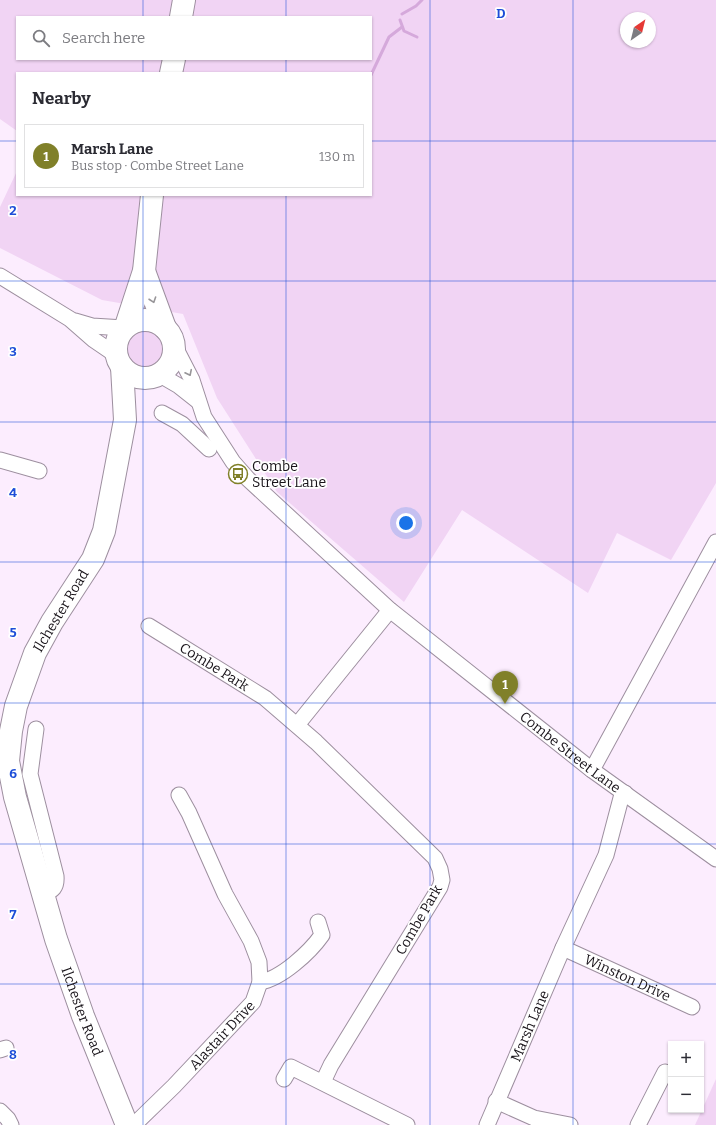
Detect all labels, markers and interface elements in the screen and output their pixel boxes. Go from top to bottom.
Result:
text: D [496,6,506,21]
north arrow [620,12,656,48]
search box [16,16,372,60]
icon: search [30,27,52,49]
text: Search here [62,29,145,47]
text: Nearby [32,88,91,109]
text: Marsh Lane [71,140,153,158]
text: 1 [43,149,49,164]
text: 130 m [319,149,355,164]
text: Bus stop · Combe Street Lane [71,158,244,173]
text: 2 [9,203,17,218]
one-way arrow [149,296,157,303]
text: 3 [9,344,17,359]
one-way arrow [184,369,192,376]
place label: Combe Street Lane [252,458,326,491]
bus stop icon: Combe Street Lane [227,463,249,485]
text: 4 [9,485,17,500]
your location [396,513,416,533]
street label: Ilchester Road [30,567,92,655]
text: 5 [9,625,17,640]
street label: Combe Park [177,639,252,694]
pin: 1 [492,671,518,704]
street label: Combe Street Lane [517,708,624,796]
text: 6 [9,766,17,781]
street label: Combe Park [392,882,446,958]
text: 7 [10,907,17,922]
street label: Winston Drive [582,951,673,1005]
street label: Ilchester Road [58,965,107,1058]
street label: Marsh Lane [507,988,552,1064]
street label: Alastair Drive [185,997,258,1073]
map controls [668,1041,704,1113]
button: + [668,1041,704,1077]
text: 8 [9,1047,17,1062]
button: − [668,1077,704,1113]

